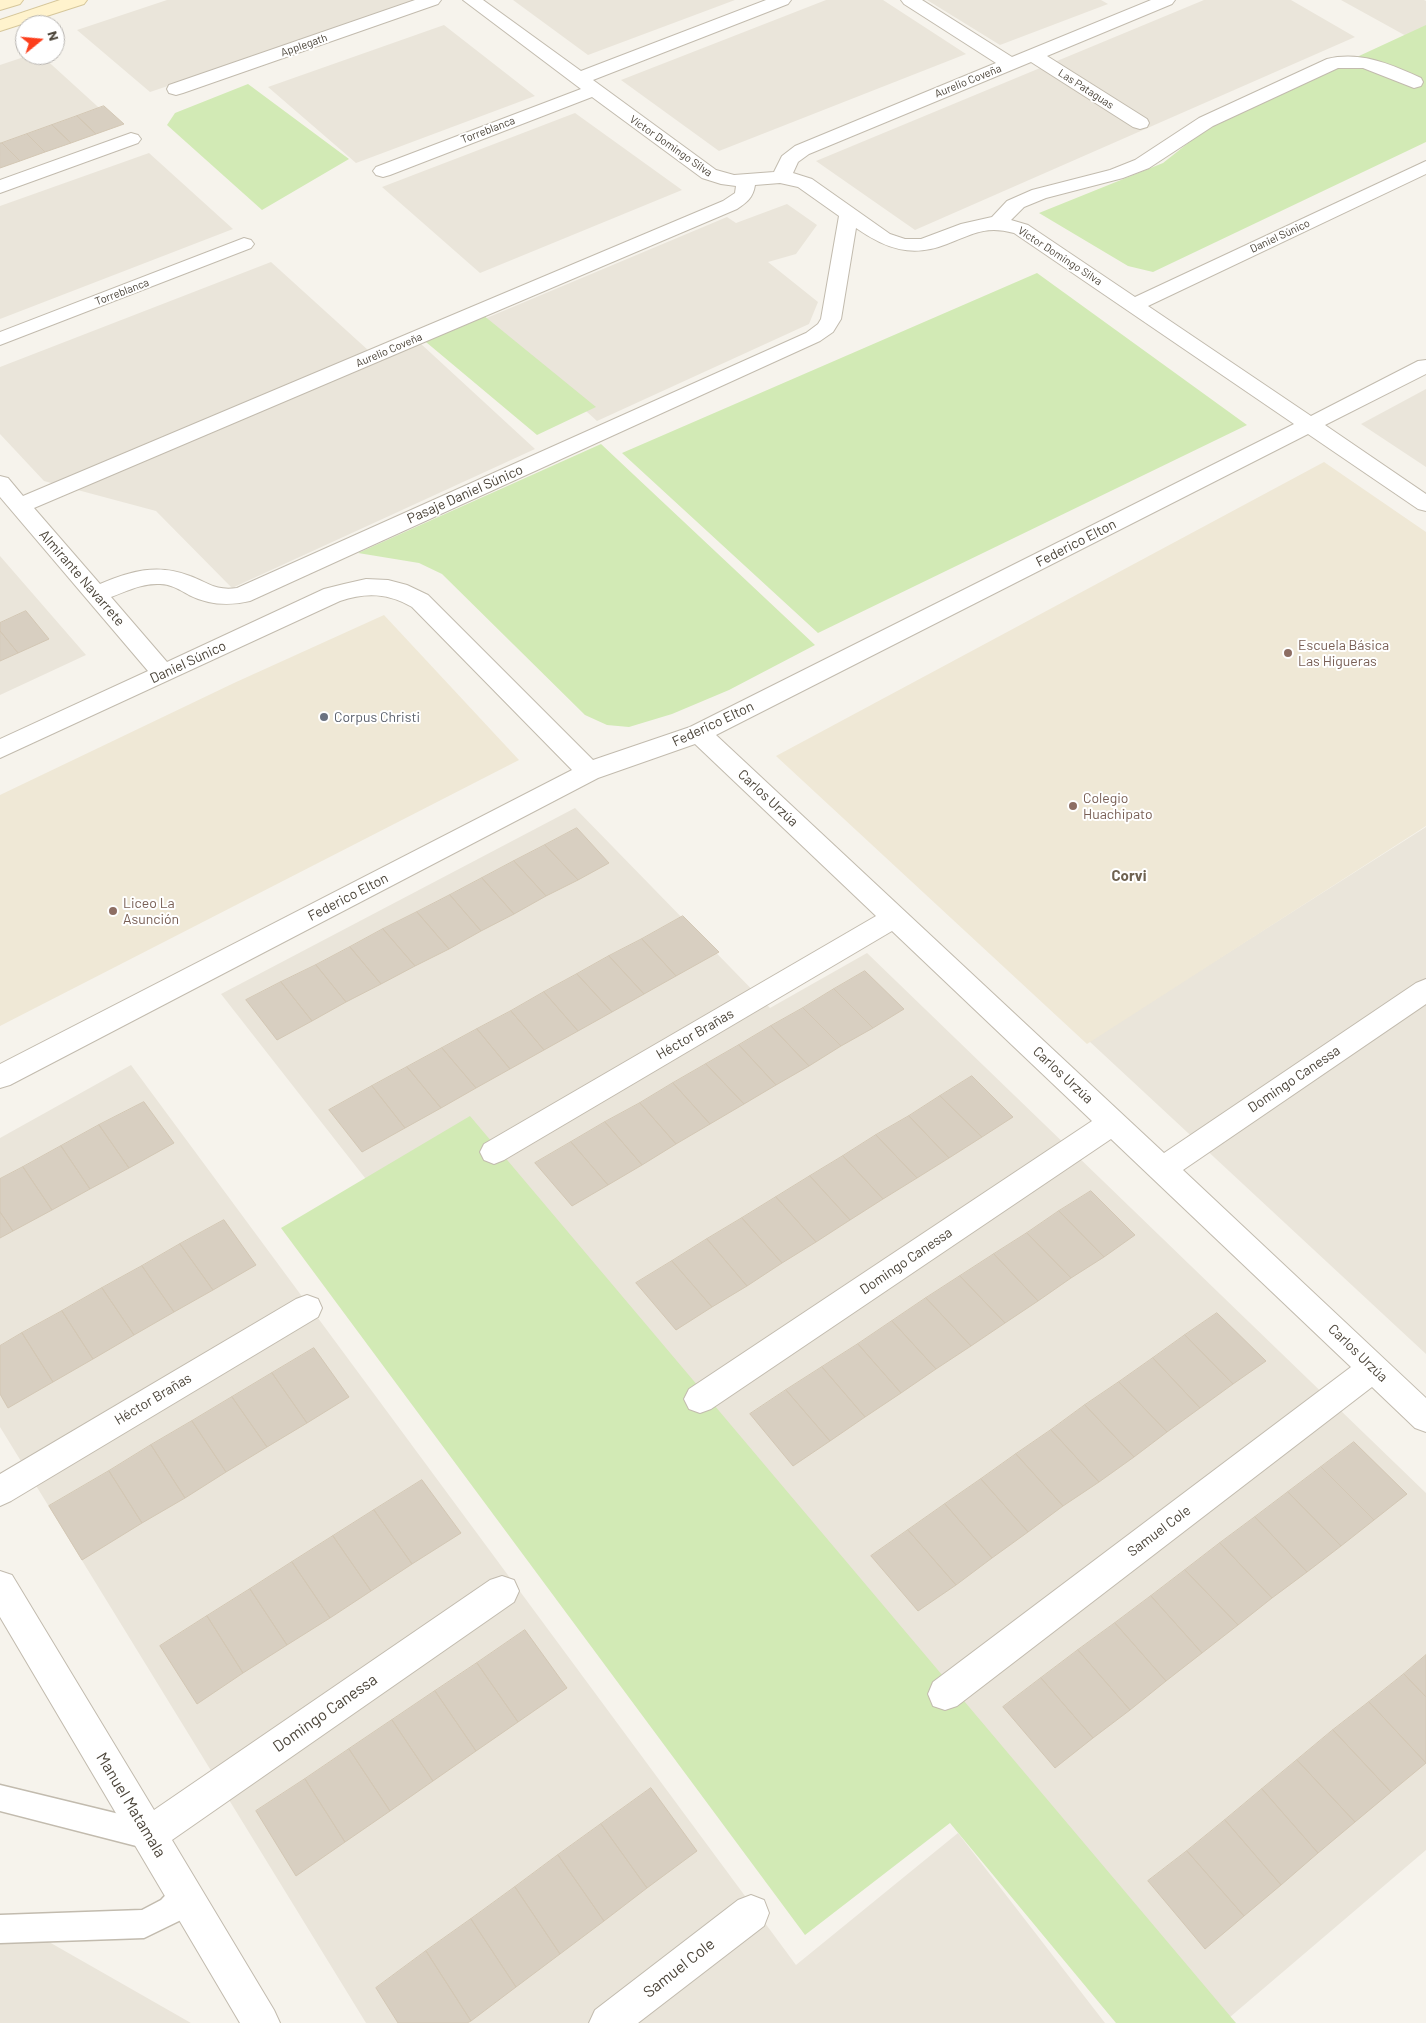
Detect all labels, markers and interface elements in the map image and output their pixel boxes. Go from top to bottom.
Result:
north arrow [15,15,65,65]
text: N [44,29,63,43]
street label: Applegath [279,31,329,59]
street label: Aurelio Coveña [933,62,1003,100]
street label: Las Pataguas [1056,66,1116,112]
street label: Víctor Domingo Silva [627,113,715,179]
street label: Torreblanca [459,114,517,146]
street label: Daniel Súnico [1248,216,1312,256]
street label: Víctor Domingo Silva [1015,224,1105,288]
street label: Torreblanca [93,276,151,308]
street label: Aurelio Coveña [354,330,424,370]
street label: Pasaje Daniel Súnico [404,461,526,527]
street label: Federico Elton [1033,516,1119,570]
street label: Almirante Navarrete [36,527,128,629]
street label: Daniel Súnico [147,637,229,687]
place label: Escuela Básica Las Higueras [1298,637,1389,670]
marker: Escuela Básica Las Higueras [1282,647,1294,659]
street label: Federico Elton [670,698,756,750]
place label: Corpus Christi [334,709,420,725]
marker: Corpus Christi [318,711,330,723]
street label: Carlos Urzúa [734,766,802,830]
place label: Colegio Huachipato [1083,790,1153,822]
marker: Colegio Huachipato [1067,800,1079,812]
district label: Corvi [1112,867,1146,885]
street label: Federico Elton [305,870,391,924]
place label: Liceo La Asunción [123,895,179,928]
marker: Liceo La Asunción [107,905,119,917]
street label: Héctor Brañas [653,1005,737,1063]
street label: Domingo Canessa [1245,1042,1343,1116]
street label: Carlos Urzúa [1029,1043,1097,1107]
street label: Domingo Canessa [857,1224,955,1298]
street label: Carlos Urzúa [1325,1321,1391,1385]
street label: Héctor Brañas [111,1369,195,1429]
street label: Samuel Cole [1124,1502,1194,1560]
street label: Domingo Canessa [269,1670,381,1756]
street label: Manuel Matamala [92,1749,170,1861]
street label: Samuel Cole [639,1934,719,2002]

